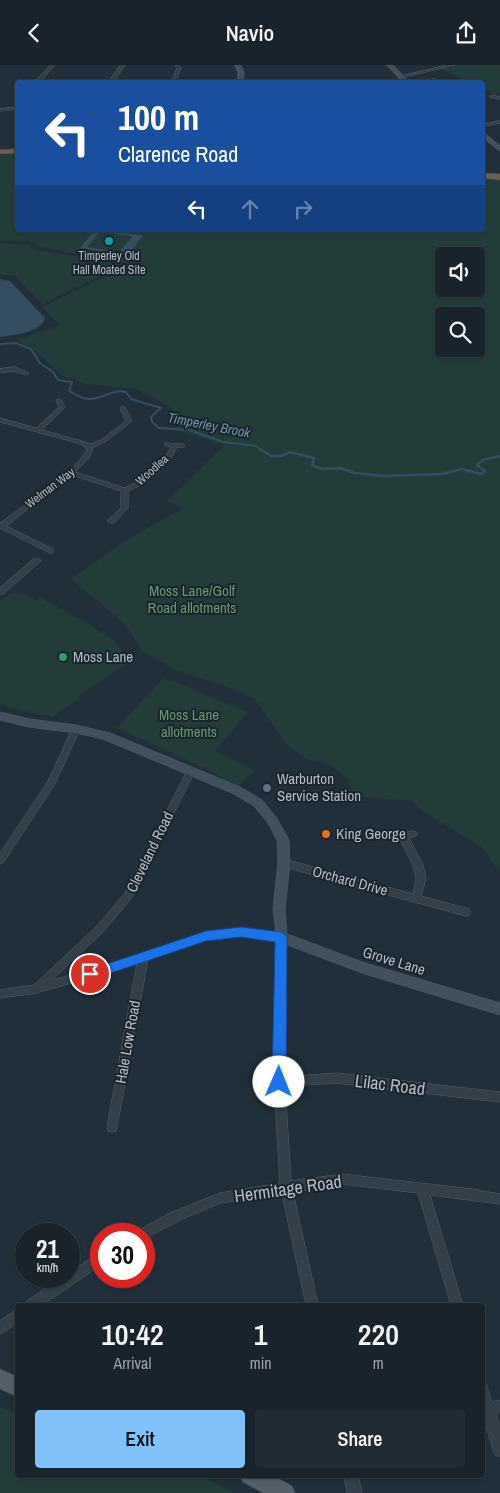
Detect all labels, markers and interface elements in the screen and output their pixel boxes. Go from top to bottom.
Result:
text: Navio [226,18,274,48]
icon: back [20,19,48,47]
icon: share [452,19,480,47]
text: 100 m [118,94,199,141]
icon: left [35,100,100,165]
text: Clarence Road [118,139,238,169]
icon: left [183,195,211,223]
icon: ahead [236,195,264,223]
icon: right [289,195,317,223]
marker: Timperley Old Hall Moated Site [103,235,115,247]
map controls [435,247,485,357]
button: sound [435,247,485,297]
place label: Timperley Old Hall Moated Site [73,248,145,278]
button: search [435,307,485,357]
water label: Timperley Brook [166,408,253,442]
street label: Woodlea [132,451,172,489]
street label: Welman Way [22,464,78,512]
park label: Moss Lane/Golf Road allotments [148,580,236,618]
place label: Moss Lane [73,646,133,667]
marker: Moss Lane [57,651,69,663]
park label: Moss Lane allotments [159,704,219,742]
place label: Warburton Service Station [277,768,361,806]
marker: Warburton Service Station [261,782,273,794]
street label: Cleveland Road [121,808,178,896]
place label: King George [336,823,406,844]
marker: King George [320,828,332,840]
street label: Orchard Drive [310,860,390,901]
street label: Grove Lane [360,941,428,980]
pin [69,953,111,995]
icon: arrive [76,960,104,988]
street label: Hale Low Road [110,999,145,1085]
position arrow [252,1055,304,1107]
street label: Lilac Road [354,1068,427,1101]
street label: Hermitage Road [233,1169,343,1208]
speed limit sign: 30 [90,1223,155,1288]
text: 21 [36,1232,59,1266]
text: km/h [37,1260,58,1276]
text: 10:42 [101,1314,164,1354]
text: 1 [254,1314,268,1354]
text: 220 [358,1314,399,1354]
text: Arrival [113,1352,151,1374]
text: min [250,1352,272,1374]
text: m [373,1352,384,1374]
button: Exit [35,1410,245,1468]
button: Share [255,1410,465,1468]

